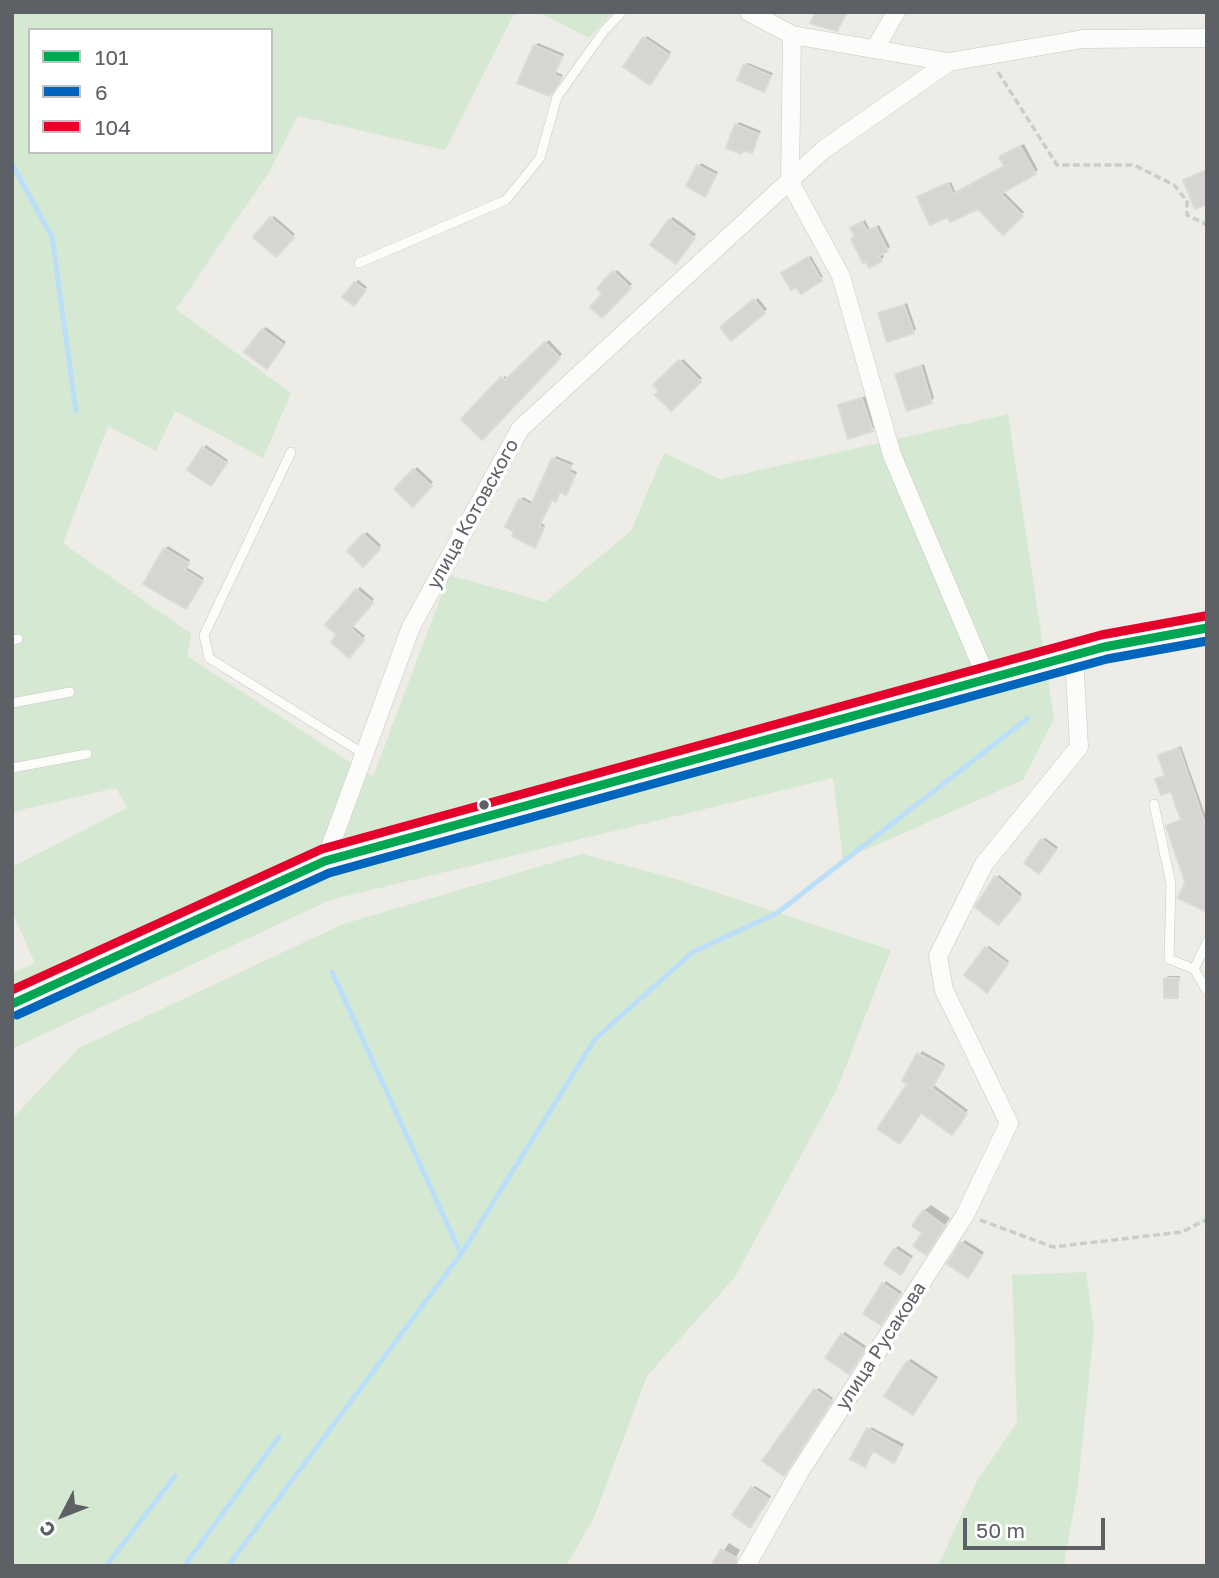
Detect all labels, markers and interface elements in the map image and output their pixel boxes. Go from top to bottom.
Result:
legend [28,28,273,154]
text: 101 [95,44,128,70]
text: 6 [95,79,108,105]
text: 104 [95,114,131,140]
street label: улица Котовского [422,435,524,593]
unlabelled marker [477,798,491,812]
street label: улица Русакова [831,1278,931,1414]
north arrow [28,1480,98,1550]
scale bar [967,1504,1109,1548]
text: С [34,1517,60,1542]
text: 50 m [976,1517,1025,1543]

